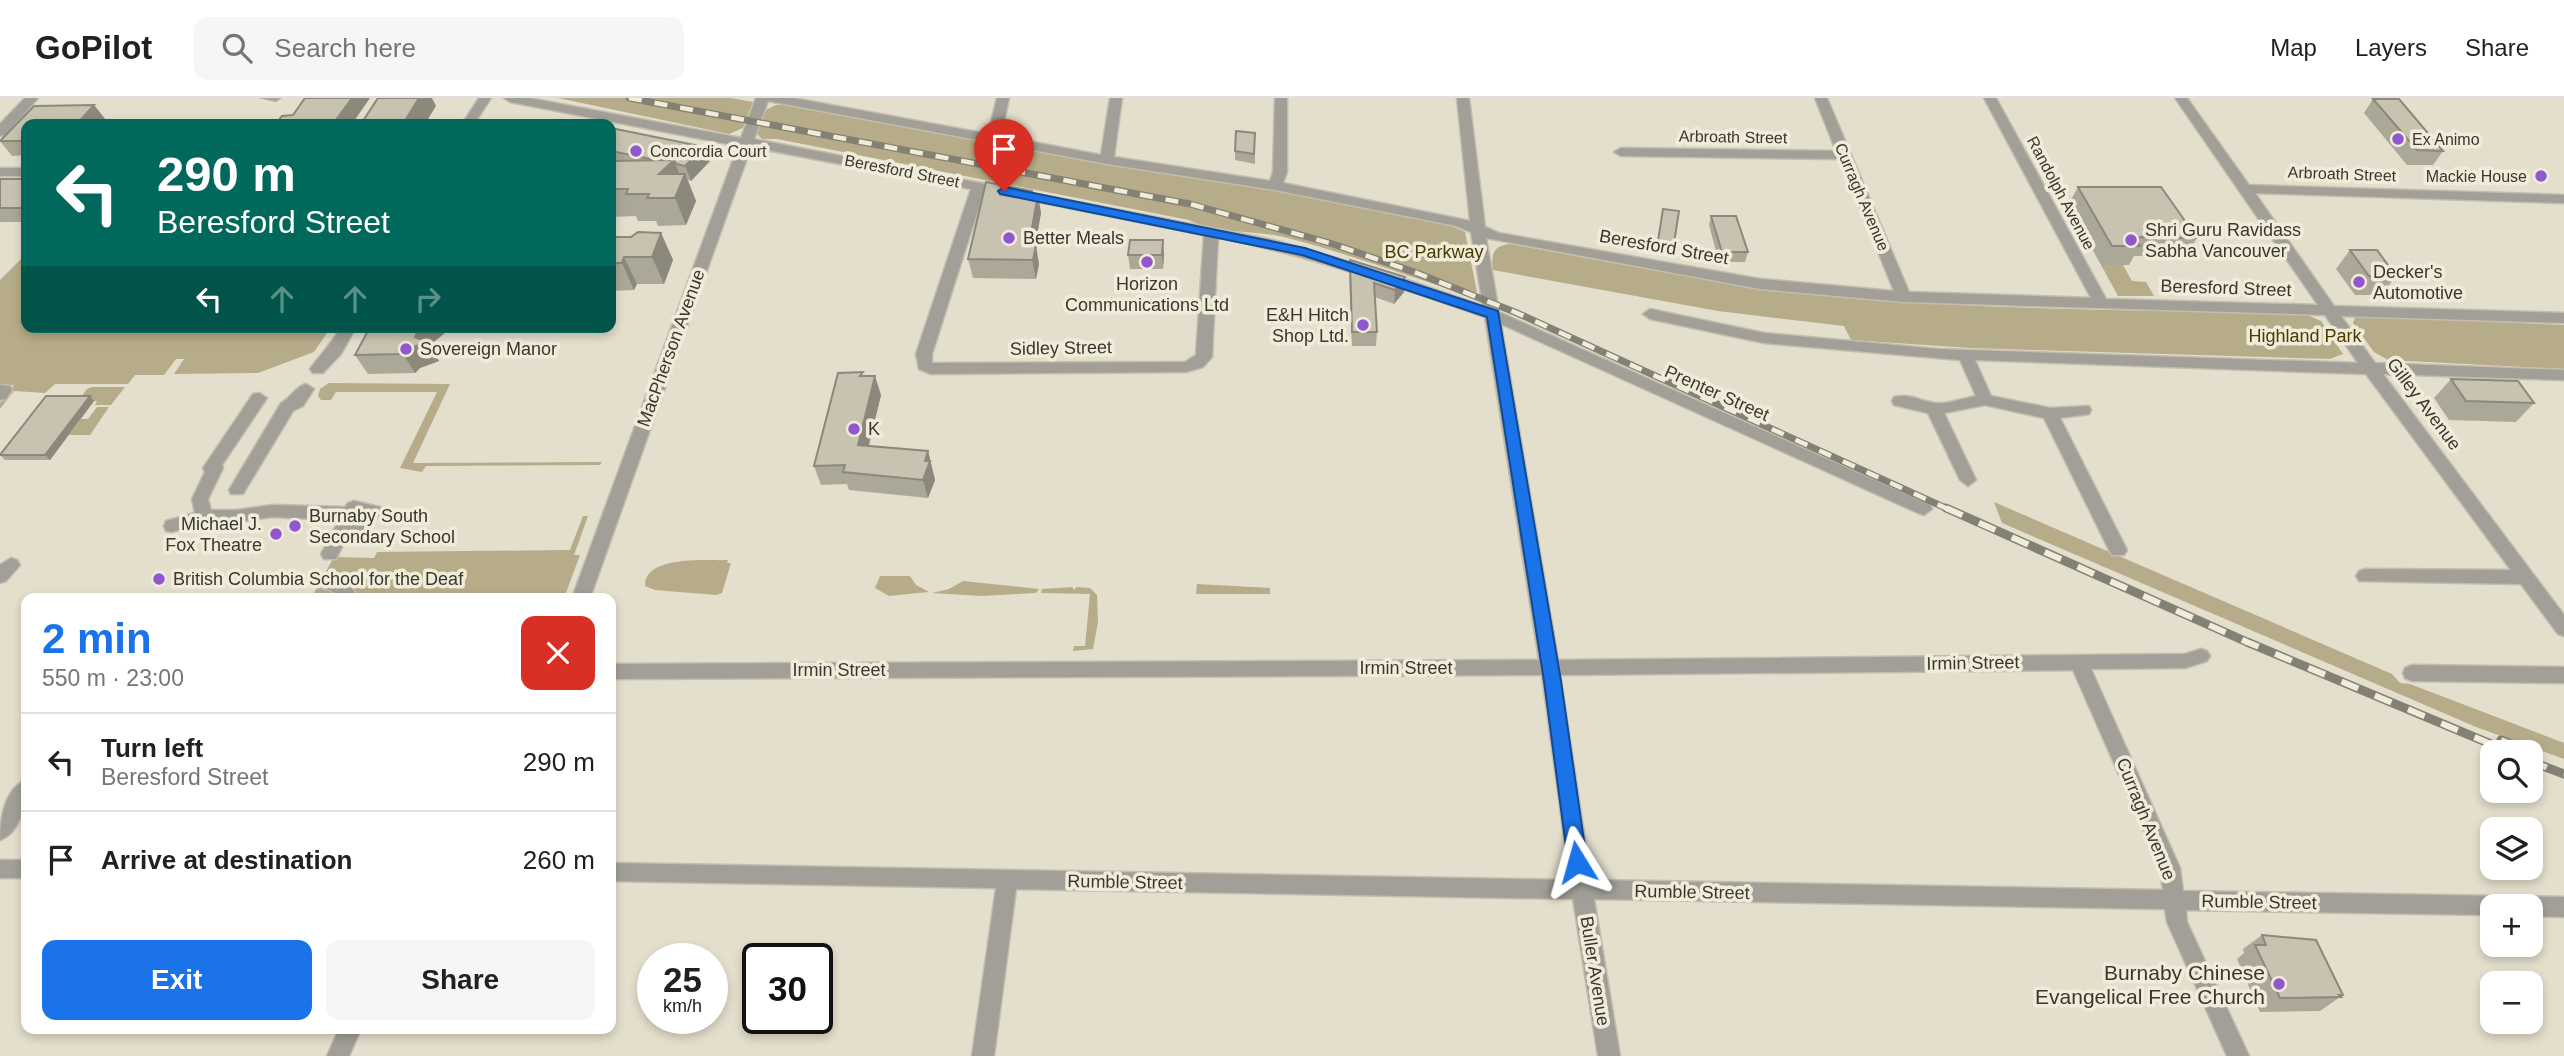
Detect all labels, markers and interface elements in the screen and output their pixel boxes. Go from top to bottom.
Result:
search box [194,17,684,80]
text: GoPilot [35,29,152,66]
icon: search [218,29,256,67]
text: Search here [274,33,416,63]
text: Map [2270,34,2317,61]
text: Layers [2355,34,2427,61]
text: Share [2465,34,2529,61]
pin [974,119,1034,191]
street label: Arbroath Street [1679,128,1788,146]
icon: arrive [985,130,1023,168]
marker: Ex Animo [2390,131,2406,147]
place label: Ex Animo [2412,131,2480,148]
street label: Randolph Avenue [2024,133,2098,253]
street label: Curragh Avenue [1832,141,1892,254]
marker: Concordia Court [628,143,644,159]
place label: Concordia Court [650,143,767,160]
icon: left [42,147,133,238]
text: 290 m [157,147,296,201]
street label: Beresford Street [843,152,961,191]
street label: Arbroath Street [2287,164,2397,184]
place label: Mackie House [2426,168,2527,185]
marker: Mackie House [2533,168,2549,184]
text: Beresford Street [157,204,390,240]
place label: Shri Guru Ravidass Sabha Vancouver [2145,220,2301,261]
street label: Beresford Street [1598,226,1730,268]
place label: Better Meals [1023,228,1124,248]
marker: Better Meals [1001,230,1017,246]
marker: Shri Guru Ravidass Sabha Vancouver [2123,232,2139,248]
park label: BC Parkway [1384,242,1484,262]
marker: Horizon Communications Ltd [1139,254,1155,270]
place label: Decker's Automotive [2373,262,2463,303]
street label: MacPherson Avenue [633,267,709,429]
place label: Horizon Communications Ltd [1065,274,1229,315]
marker: Decker's Automotive [2351,274,2367,290]
street label: Beresford Street [2160,276,2292,300]
icon: left [190,280,228,318]
icon: ahead [263,280,301,318]
icon: ahead [336,280,374,318]
icon: right [409,280,447,318]
place label: E&H Hitch Shop Ltd. [1266,305,1349,346]
marker: E&H Hitch Shop Ltd. [1355,317,1371,333]
park label: Highland Park [2248,326,2363,346]
street label: Sidley Street [1010,337,1112,359]
place label: Sovereign Manor [420,339,557,359]
marker: Sovereign Manor [398,341,414,357]
street label: Gilley Avenue [2383,354,2465,454]
street label: Prenter Street [1662,361,1772,425]
place label: K [868,419,880,439]
marker: K [846,421,862,437]
place label: Burnaby South Secondary School [309,506,455,547]
place label: Michael J. Fox Theatre [165,514,262,555]
marker: Burnaby South Secondary School [287,518,303,534]
marker: Michael J. Fox Theatre [268,526,284,542]
place label: British Columbia School for the Deaf [173,569,464,589]
marker: British Columbia School for the Deaf [151,571,167,587]
text: 2 min [42,615,152,662]
button: close [521,616,595,690]
street label: Irmin Street [1926,652,2020,674]
street label: Irmin Street [1359,658,1453,678]
street label: Irmin Street [792,660,886,680]
text: 550 m · 23:00 [42,665,184,691]
text: Turn left [101,733,203,763]
map controls [2480,740,2543,1034]
button: search [2480,740,2543,803]
icon: left [42,743,80,781]
text: 290 m [523,747,595,777]
street label: Curragh Avenue [2112,755,2180,883]
text: Beresford Street [101,764,268,790]
button: layers [2480,817,2543,880]
position arrow [1540,825,1614,899]
icon: arrive [42,841,80,879]
text: Arrive at destination [101,845,352,875]
text: 260 m [523,845,595,875]
street label: Rumble Street [1067,871,1183,893]
street label: Rumble Street [1634,881,1750,903]
street label: Rumble Street [2201,891,2317,913]
button: + [2480,894,2543,957]
street label: Buller Avenue [1576,915,1614,1027]
button: Exit [42,940,312,1020]
button: Share [326,940,595,1020]
speed limit sign: 30 [742,943,833,1034]
text: 25 [663,960,702,999]
place label: Burnaby Chinese Evangelical Free Church [2035,961,2265,1008]
button: − [2480,971,2543,1034]
marker: Burnaby Chinese Evangelical Free Church [2271,976,2287,992]
text: km/h [663,996,702,1016]

